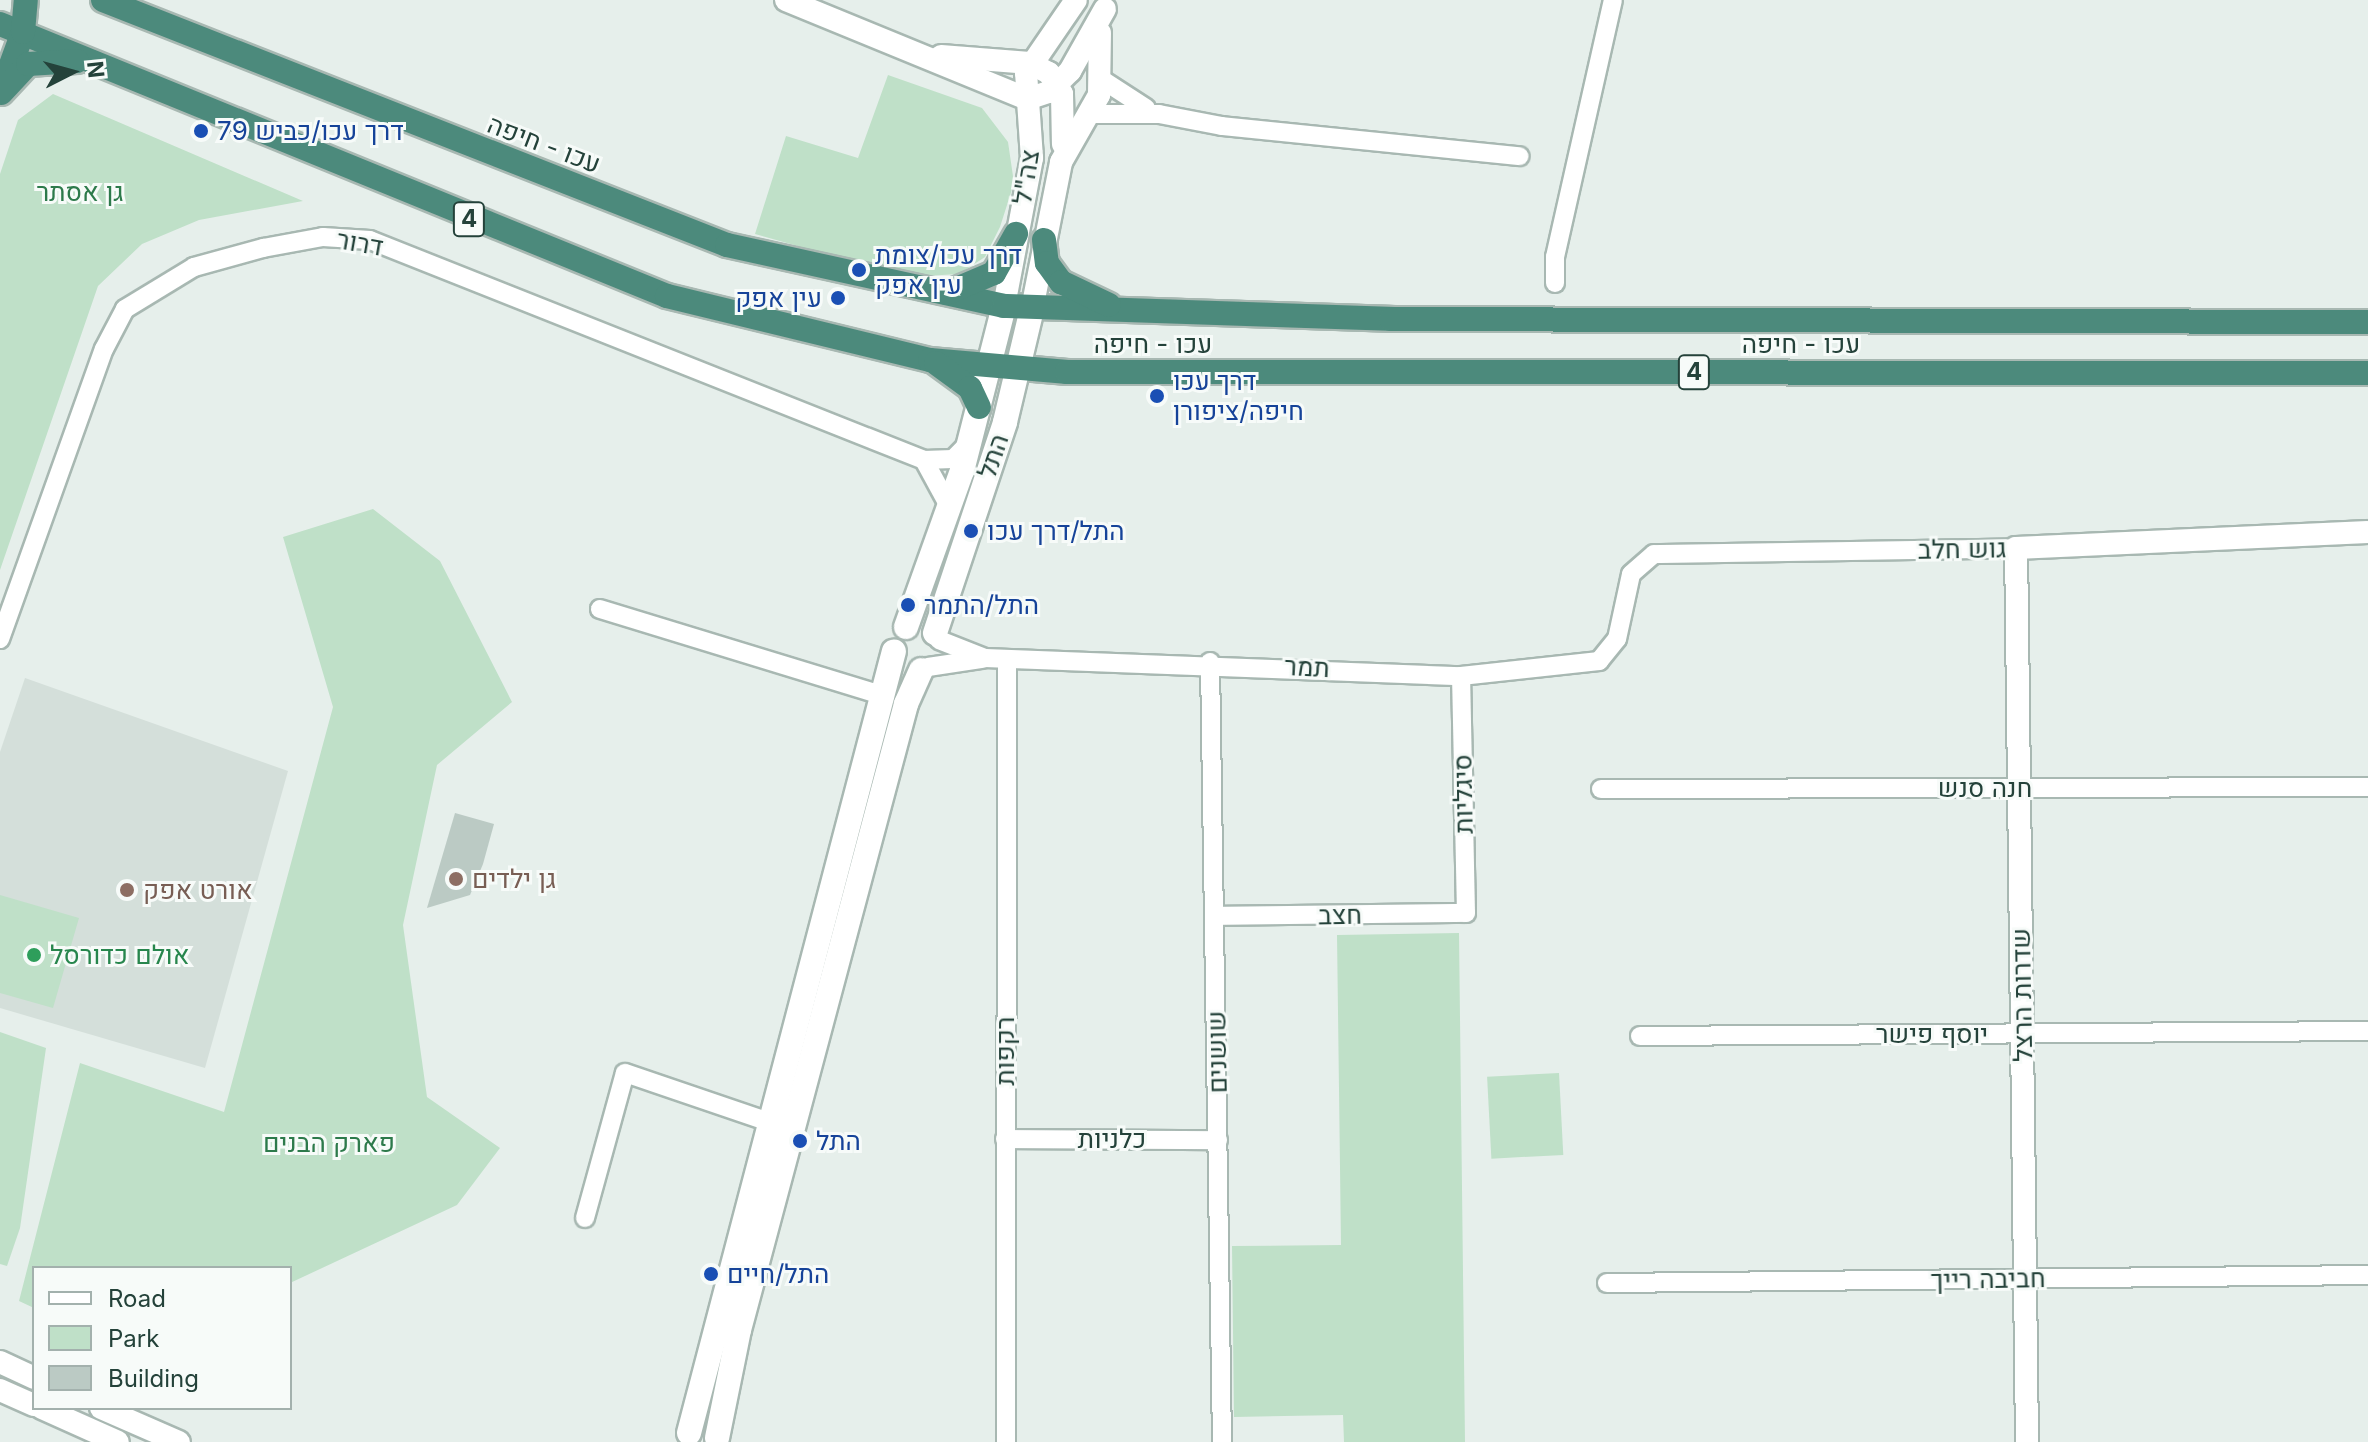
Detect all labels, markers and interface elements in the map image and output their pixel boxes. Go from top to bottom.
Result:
north arrow [32,32,112,112]
text: N [82,60,110,79]
street label: עכו - חיפה [483,108,605,180]
place label: דרך עכו/כביש 79 [217,115,404,147]
marker: דרך עכו/כביש 79 [192,122,210,140]
street label: צה"ל [1006,147,1046,207]
park label: גן אסתר [36,176,124,208]
road number: 4 [451,199,487,239]
street label: דרור [334,224,386,262]
place label: דרך עכו/צומת עין אפק [875,239,1022,300]
marker: דרך עכו/צומת עין אפק [850,261,868,279]
place label: עין אפק [735,282,822,314]
marker: עין אפק [829,289,847,307]
street label: עכו - חיפה [1094,328,1212,360]
street label: עכו - חיפה [1742,328,1860,360]
road number: 4 [1676,352,1712,392]
place label: דרך עכו חיפה/ציפורן [1173,365,1304,426]
marker: דרך עכו חיפה/ציפורן [1148,387,1166,405]
street label: התל [971,430,1015,482]
place label: התל/דרך עכו [987,515,1124,547]
marker: התל/דרך עכו [962,522,980,540]
street label: גוש חלב [1917,533,2007,565]
place label: התל/התמר [924,589,1039,621]
marker: התל/התמר [899,596,917,614]
street label: תמר [1283,650,1331,684]
street label: סיגליות [1447,754,1479,834]
street label: חנה סנש [1938,772,2032,804]
place label: גן ילדים [472,863,556,895]
marker: גן ילדים [447,870,465,888]
place label: אורט אפק [143,874,253,906]
marker: אורט אפק [118,881,136,899]
street label: חצב [1318,899,1362,931]
street label: שדרות הרצל [2005,928,2039,1062]
place label: אולם כדורסל [50,939,189,971]
marker: אולם כדורסל [25,946,43,964]
street label: שושנים [1201,1010,1233,1094]
street label: רקפות [989,1016,1021,1086]
street label: יוסף פישר [1876,1018,1988,1050]
street label: כלניות [1078,1123,1146,1155]
place label: התל [816,1125,861,1157]
park label: פארק הבנים [263,1127,395,1159]
marker: התל [791,1132,809,1150]
place label: התל/חיים [727,1258,829,1290]
street label: חביבה רייך [1930,1262,2046,1296]
marker: התל/חיים [702,1265,720,1283]
legend [32,1266,292,1410]
text: Road [108,1284,166,1313]
text: Park [108,1324,159,1353]
text: Building [108,1364,199,1393]

